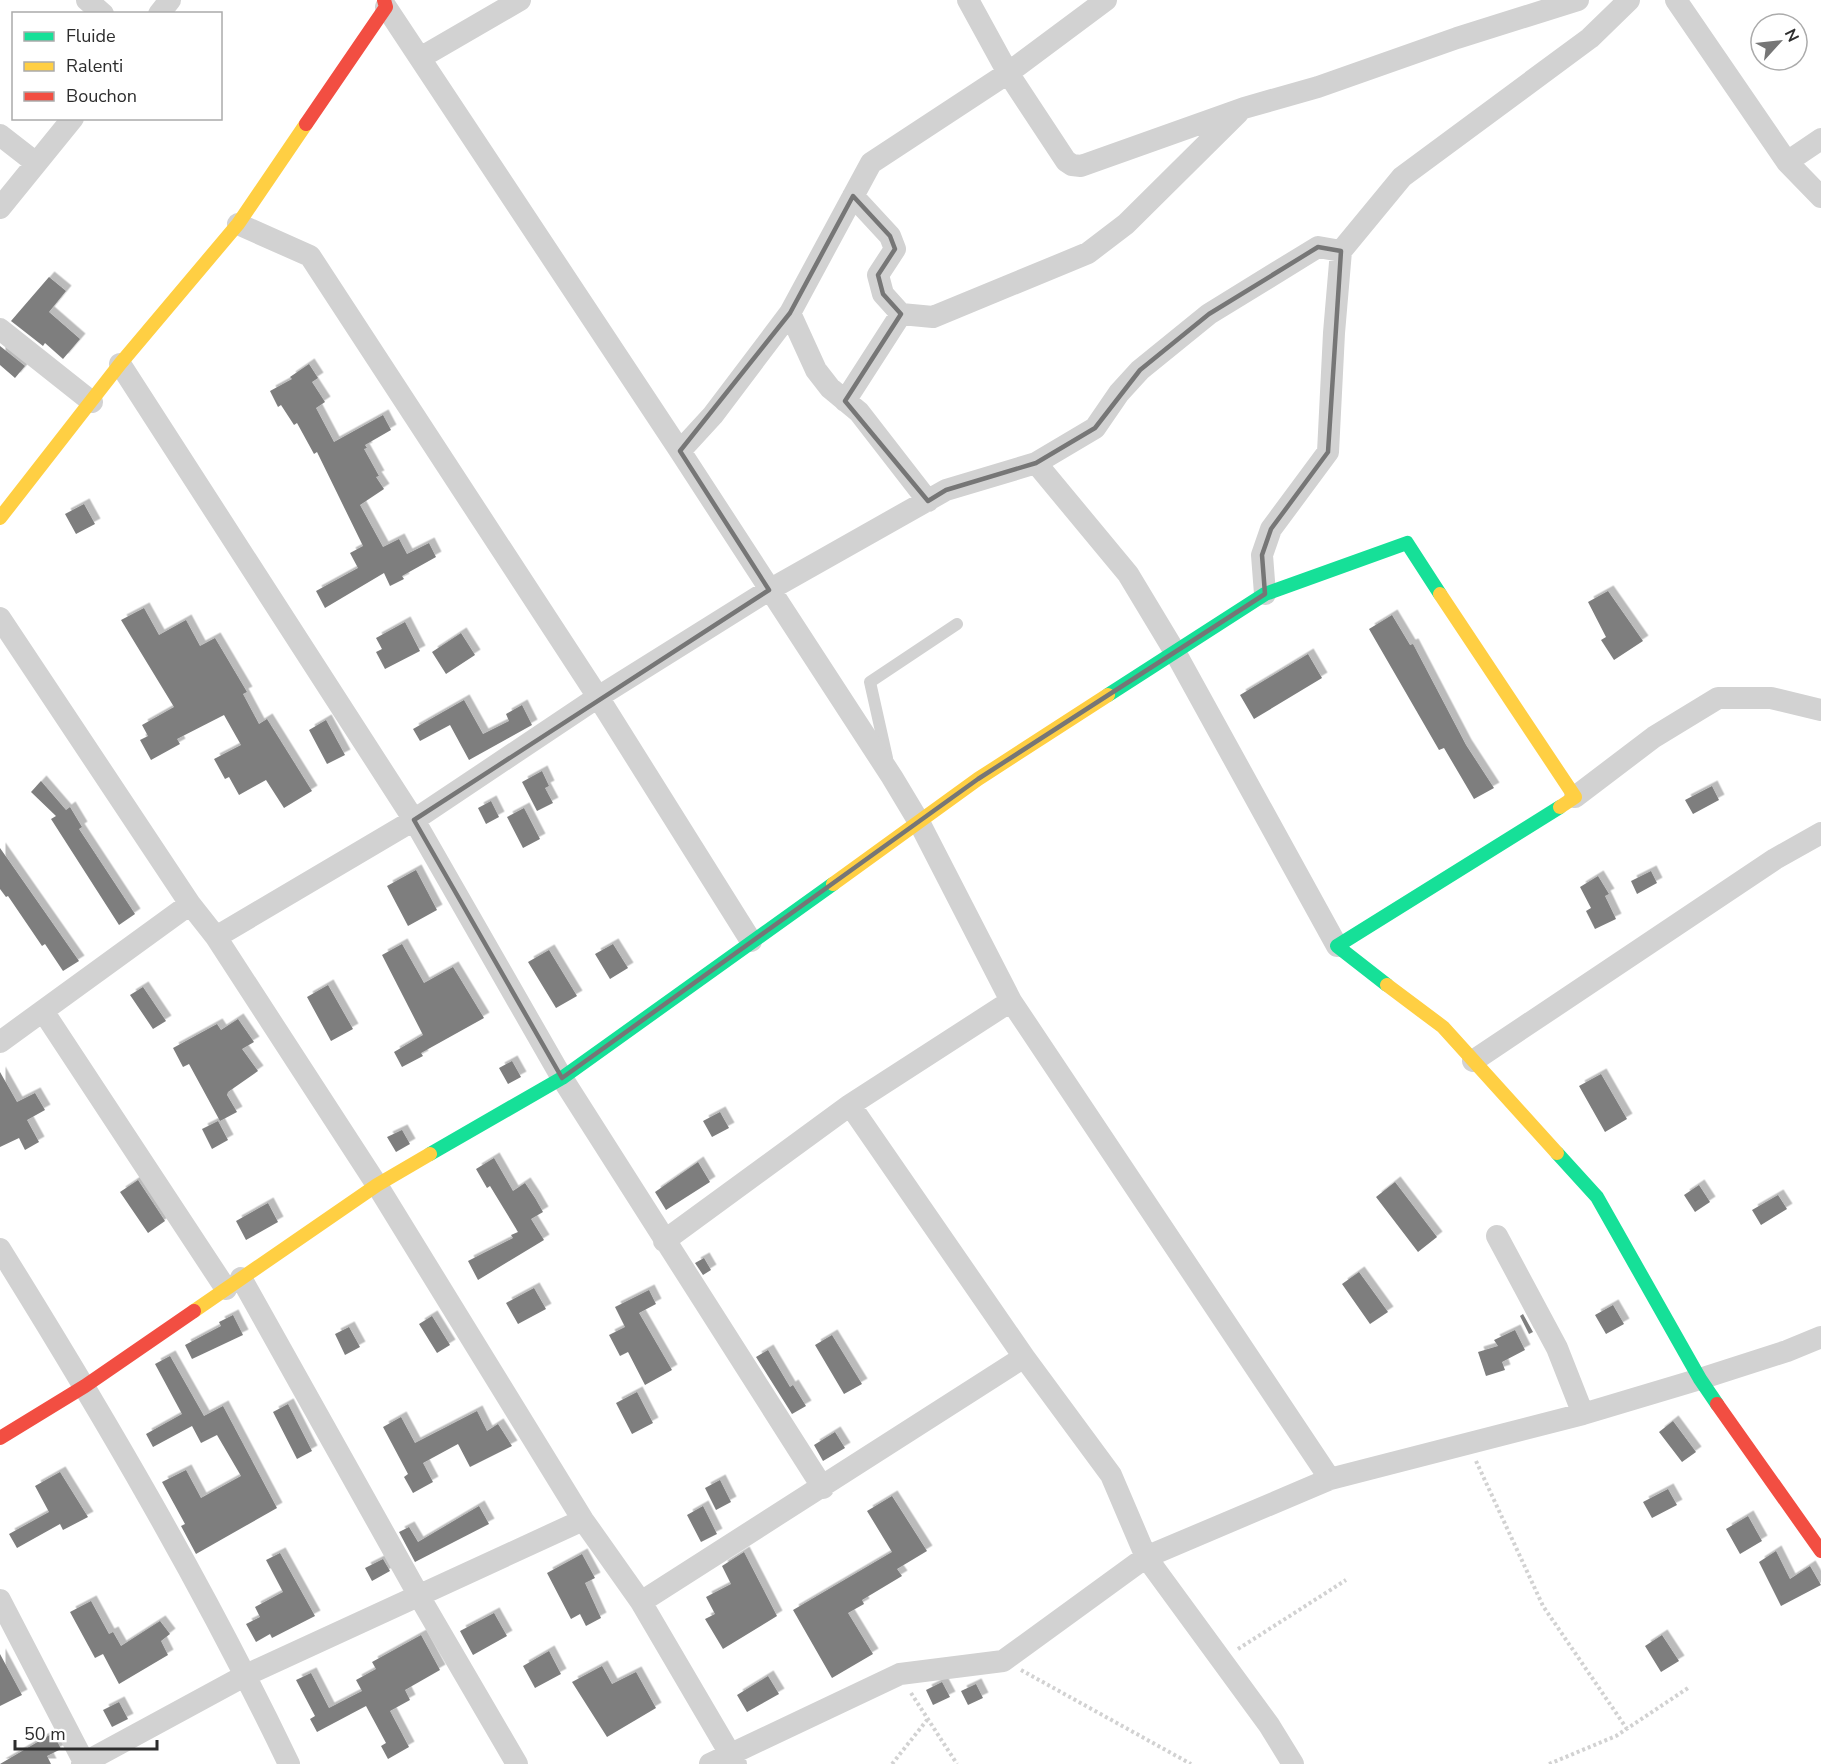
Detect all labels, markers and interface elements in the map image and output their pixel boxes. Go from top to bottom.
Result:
legend [12,12,222,120]
north arrow [1749,12,1809,72]
text: Fluide [66,24,116,48]
text: N [1779,25,1804,46]
text: Ralenti [66,54,123,78]
text: Bouchon [66,84,137,108]
scale bar [15,1713,158,1751]
text: 50 m [24,1722,66,1746]

